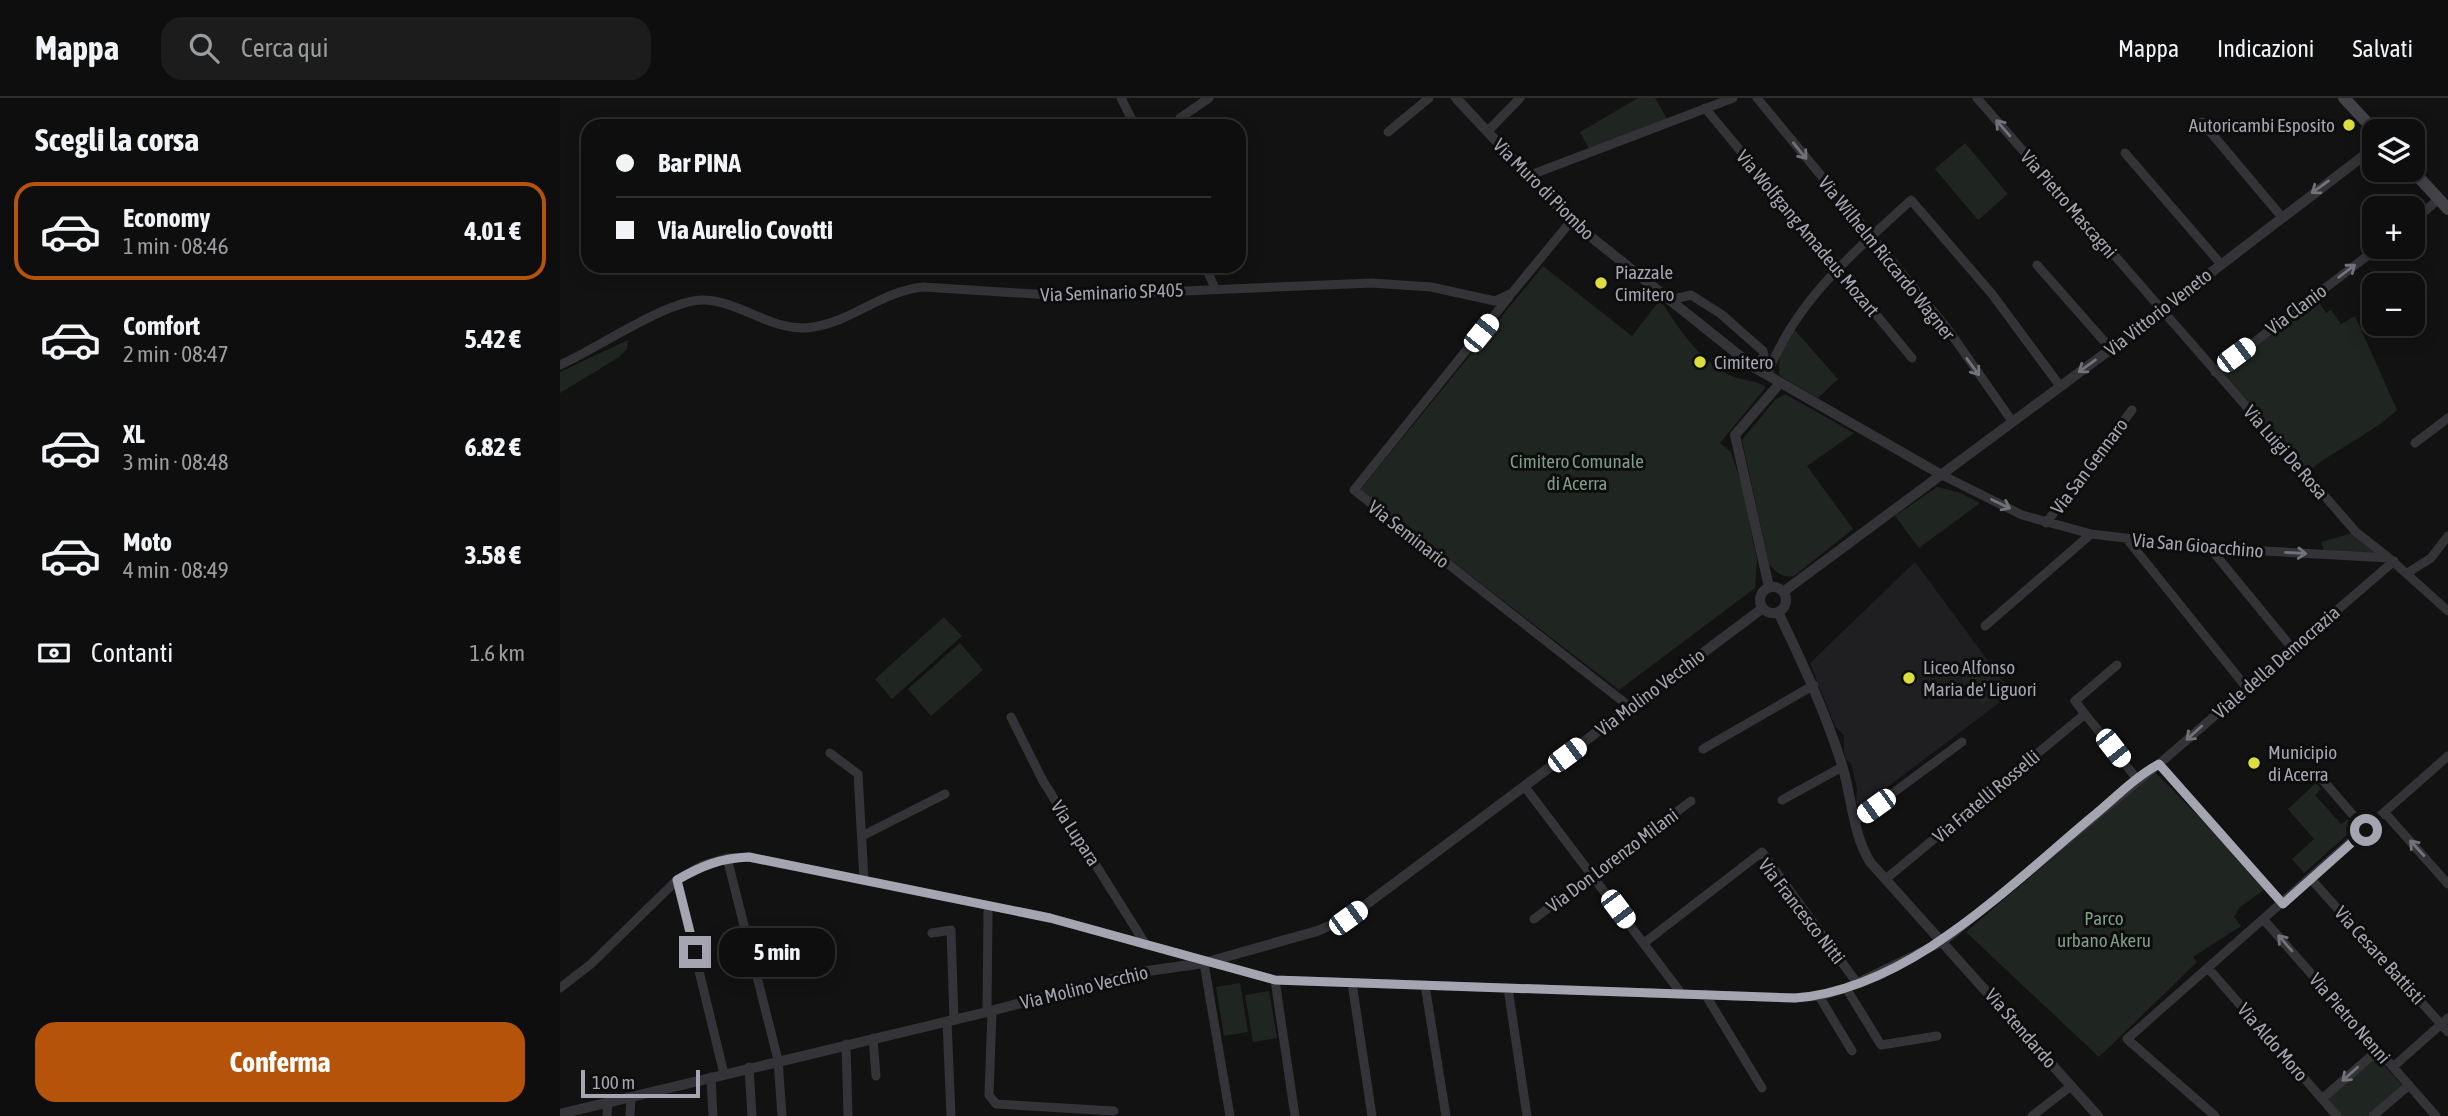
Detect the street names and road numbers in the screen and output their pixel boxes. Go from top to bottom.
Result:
street label: Via Muro di Piombo [1489,134,1599,244]
street label: Via Wolfgang Amadeus Mozart [1732,145,1884,321]
street label: Via Pietro Mascagni [2016,146,2122,262]
street label: Via Wilhelm Riccardo Wagner [1814,172,1960,345]
street label: Via Vittorio Veneto [2100,263,2216,361]
street label: Via Seminario SP405 [1040,279,1184,305]
street label: Via Clanio [2261,279,2331,339]
street label: Via Luigi De Rosa [2239,401,2333,503]
street label: Via San Gennaro [2046,414,2132,518]
street label: Via Seminario [1364,496,1454,572]
street label: Via San Gioacchino [2131,528,2265,562]
street label: Viale della Democrazia [2208,601,2344,723]
street label: Via Molino Vecchio [1591,644,1709,740]
street label: Via Fratelli Rosselli [1928,745,2044,847]
street label: Via Lupara [1047,796,1105,870]
street label: Via Don Lorenzo Milani [1542,803,1682,917]
street label: Via Francesco Nitti [1754,854,1850,968]
street label: Via Cesare Battisti [2330,901,2430,1009]
street label: Via Molino Vecchio [1018,960,1150,1013]
street label: Via Pietro Nenni [2305,968,2395,1068]
street label: Via Stendardo [1981,984,2061,1072]
street label: Via Aldo Moro [2233,999,2313,1085]

